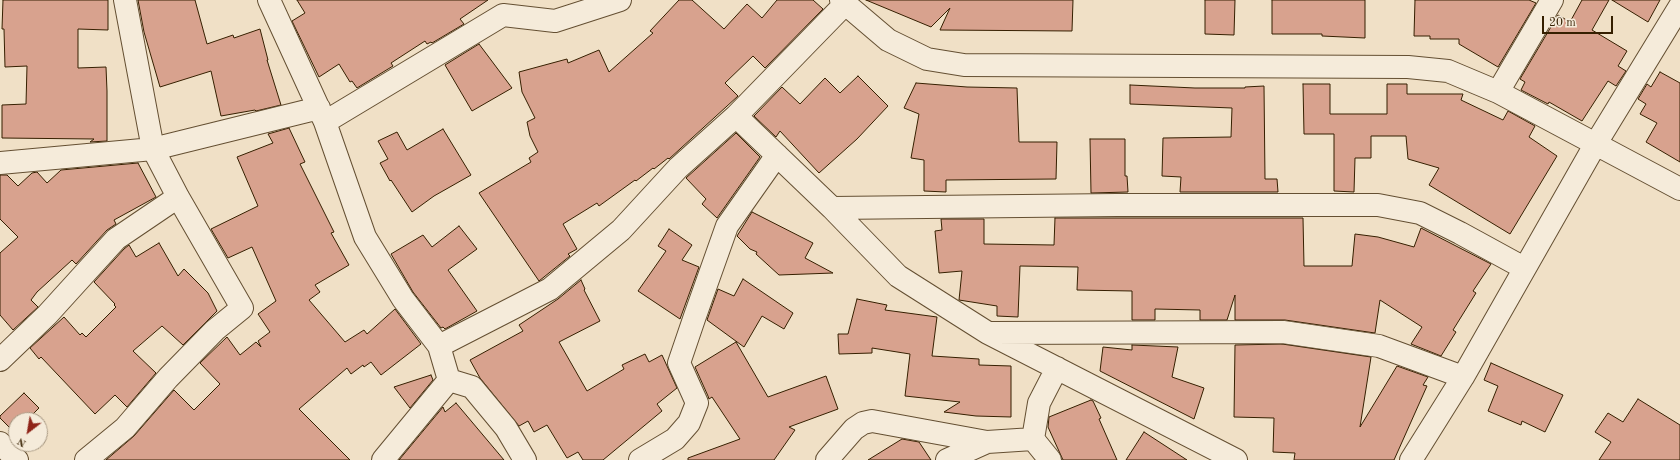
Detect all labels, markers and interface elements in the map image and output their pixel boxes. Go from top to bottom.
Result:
scale bar [1544,8,1615,34]
text: 20 m [1549,17,1576,29]
north arrow [8,412,48,452]
text: N [16,435,29,449]

